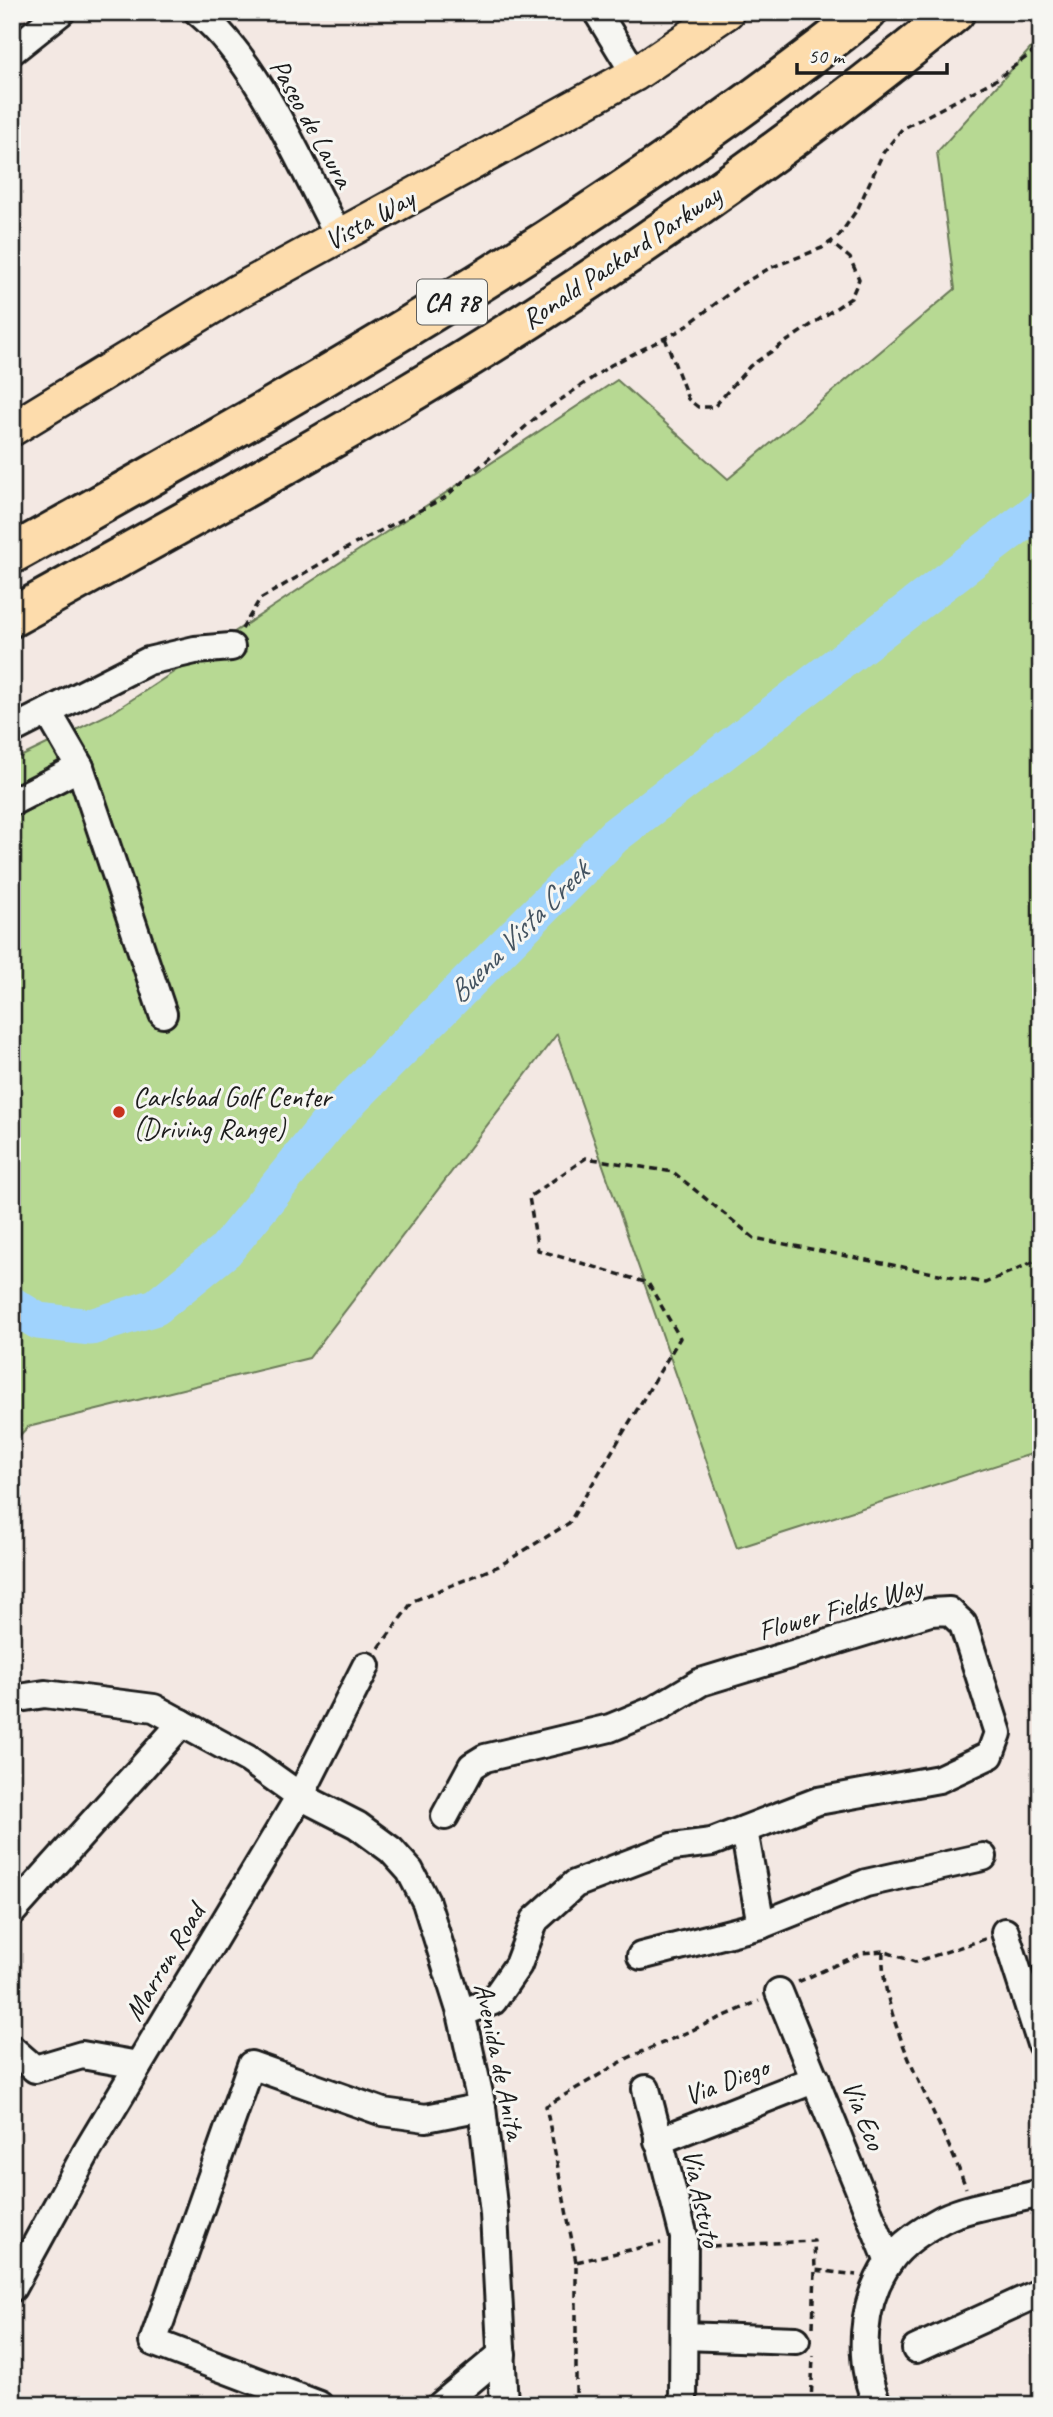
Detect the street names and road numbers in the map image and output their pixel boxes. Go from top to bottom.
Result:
street label: Paseo de Laura [262,52,363,195]
street label: Ronald Packard Parkway [515,176,729,337]
street label: Vista Way [318,179,422,258]
road number: CA 78 [417,280,487,324]
street label: Flower Fields Way [754,1567,928,1648]
street label: Marron Road [116,1894,214,2027]
street label: Avenida de Anita [466,1980,534,2145]
street label: Via Diego [679,2048,776,2113]
street label: Via Eco [834,2075,894,2157]
street label: Via Astuto [675,2146,730,2252]

